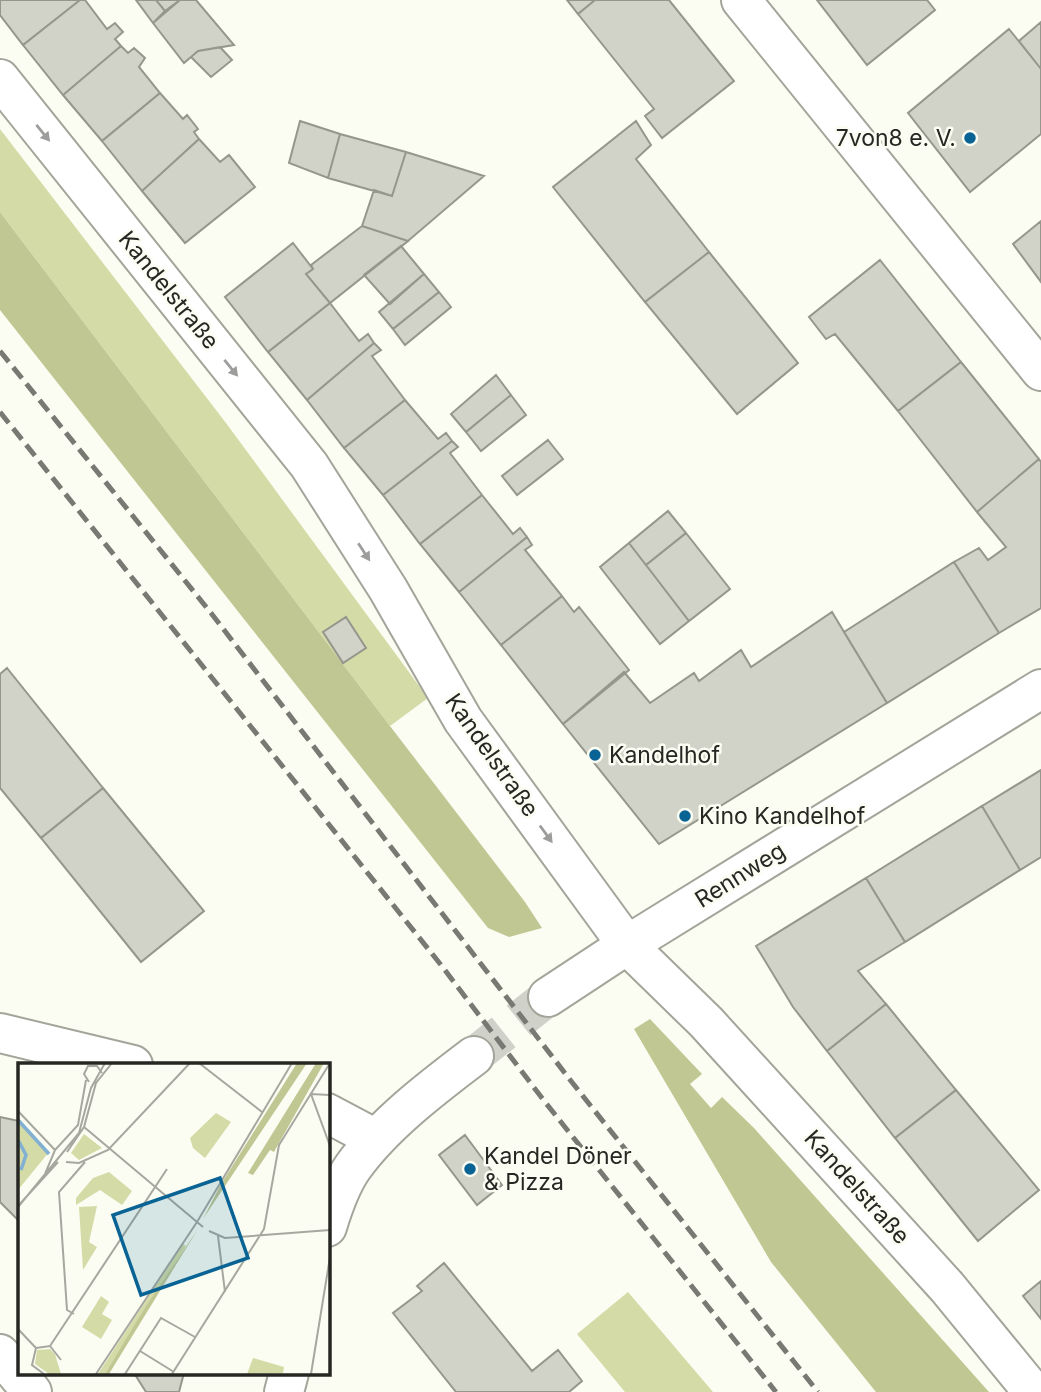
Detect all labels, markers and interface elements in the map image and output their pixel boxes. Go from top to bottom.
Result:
one-way arrow [35,123,50,141]
place label: 7von8 e. V. [836,124,956,152]
marker: 7von8 e. V. [962,130,978,146]
street label: Kandelstraße [113,225,225,355]
one-way arrow [223,359,238,376]
one-way arrow [358,542,371,561]
street label: Kandelstraße [439,688,545,822]
place label: Kandelhof [609,741,720,769]
marker: Kandelhof [587,747,603,763]
place label: Kino Kandelhof [699,802,866,830]
marker: Kino Kandelhof [677,808,693,824]
one-way arrow [539,825,553,843]
street label: Rennweg [690,836,790,914]
inset map [18,1063,329,1374]
street label: Kandelstraße [798,1124,916,1250]
place label: Kandel Döner & Pizza [484,1142,632,1196]
marker: Kandel Döner & Pizza [462,1161,478,1177]

